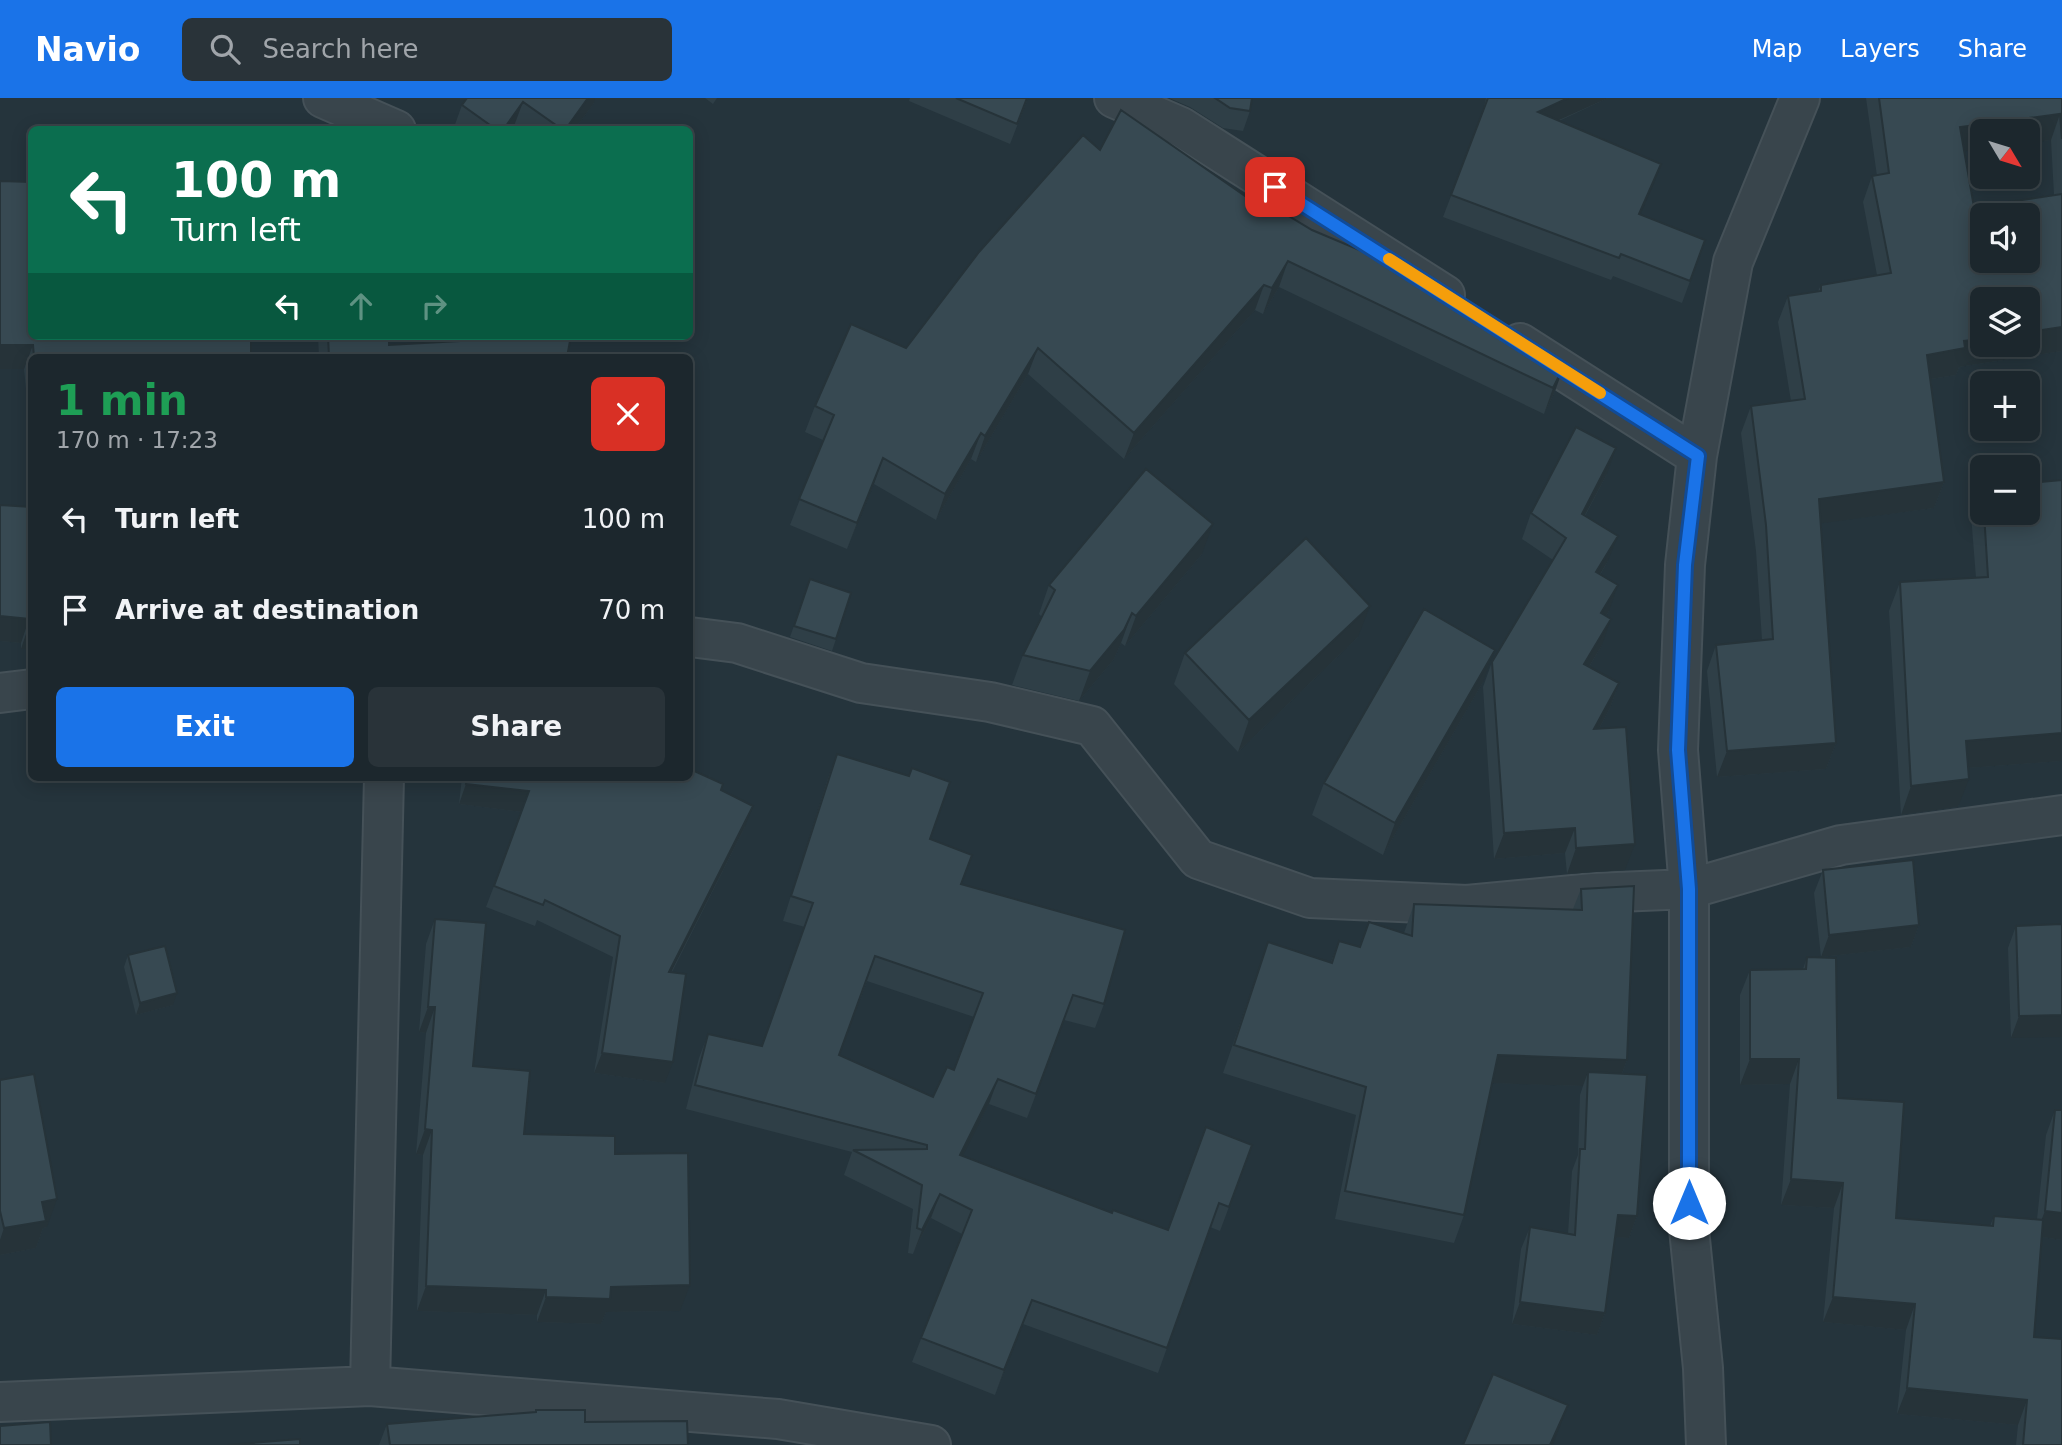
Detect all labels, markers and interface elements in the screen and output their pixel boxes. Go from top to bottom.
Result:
search box [182,18,672,81]
text: Navio [35,30,140,69]
icon: search [206,30,244,68]
text: Search here [262,34,419,64]
text: Map [1752,35,1802,63]
text: Layers [1840,35,1920,63]
text: Share [1958,35,2027,63]
north arrow [1970,119,2040,189]
map controls [1970,119,2040,525]
text: 100 m [171,152,341,209]
icon: left [56,154,147,245]
pin [1245,157,1305,217]
icon: arrive [1256,168,1294,206]
button: sound [1970,203,2040,273]
text: Turn left [171,211,301,249]
icon: left [269,287,307,325]
icon: ahead [342,287,380,325]
icon: right [415,287,453,325]
button: layers [1970,287,2040,357]
button: + [1970,371,2040,441]
text: 1 min [56,376,188,425]
button: close [591,377,665,451]
text: 170 m · 17:23 [56,427,218,453]
button: − [1970,455,2040,525]
icon: left [56,500,94,538]
text: Turn left [115,504,239,534]
text: 100 m [582,504,665,534]
icon: arrive [56,591,94,629]
text: Arrive at destination [115,595,419,625]
text: 70 m [598,595,665,625]
button: Exit [56,687,354,767]
button: Share [368,687,665,767]
position arrow [1652,1166,1726,1240]

